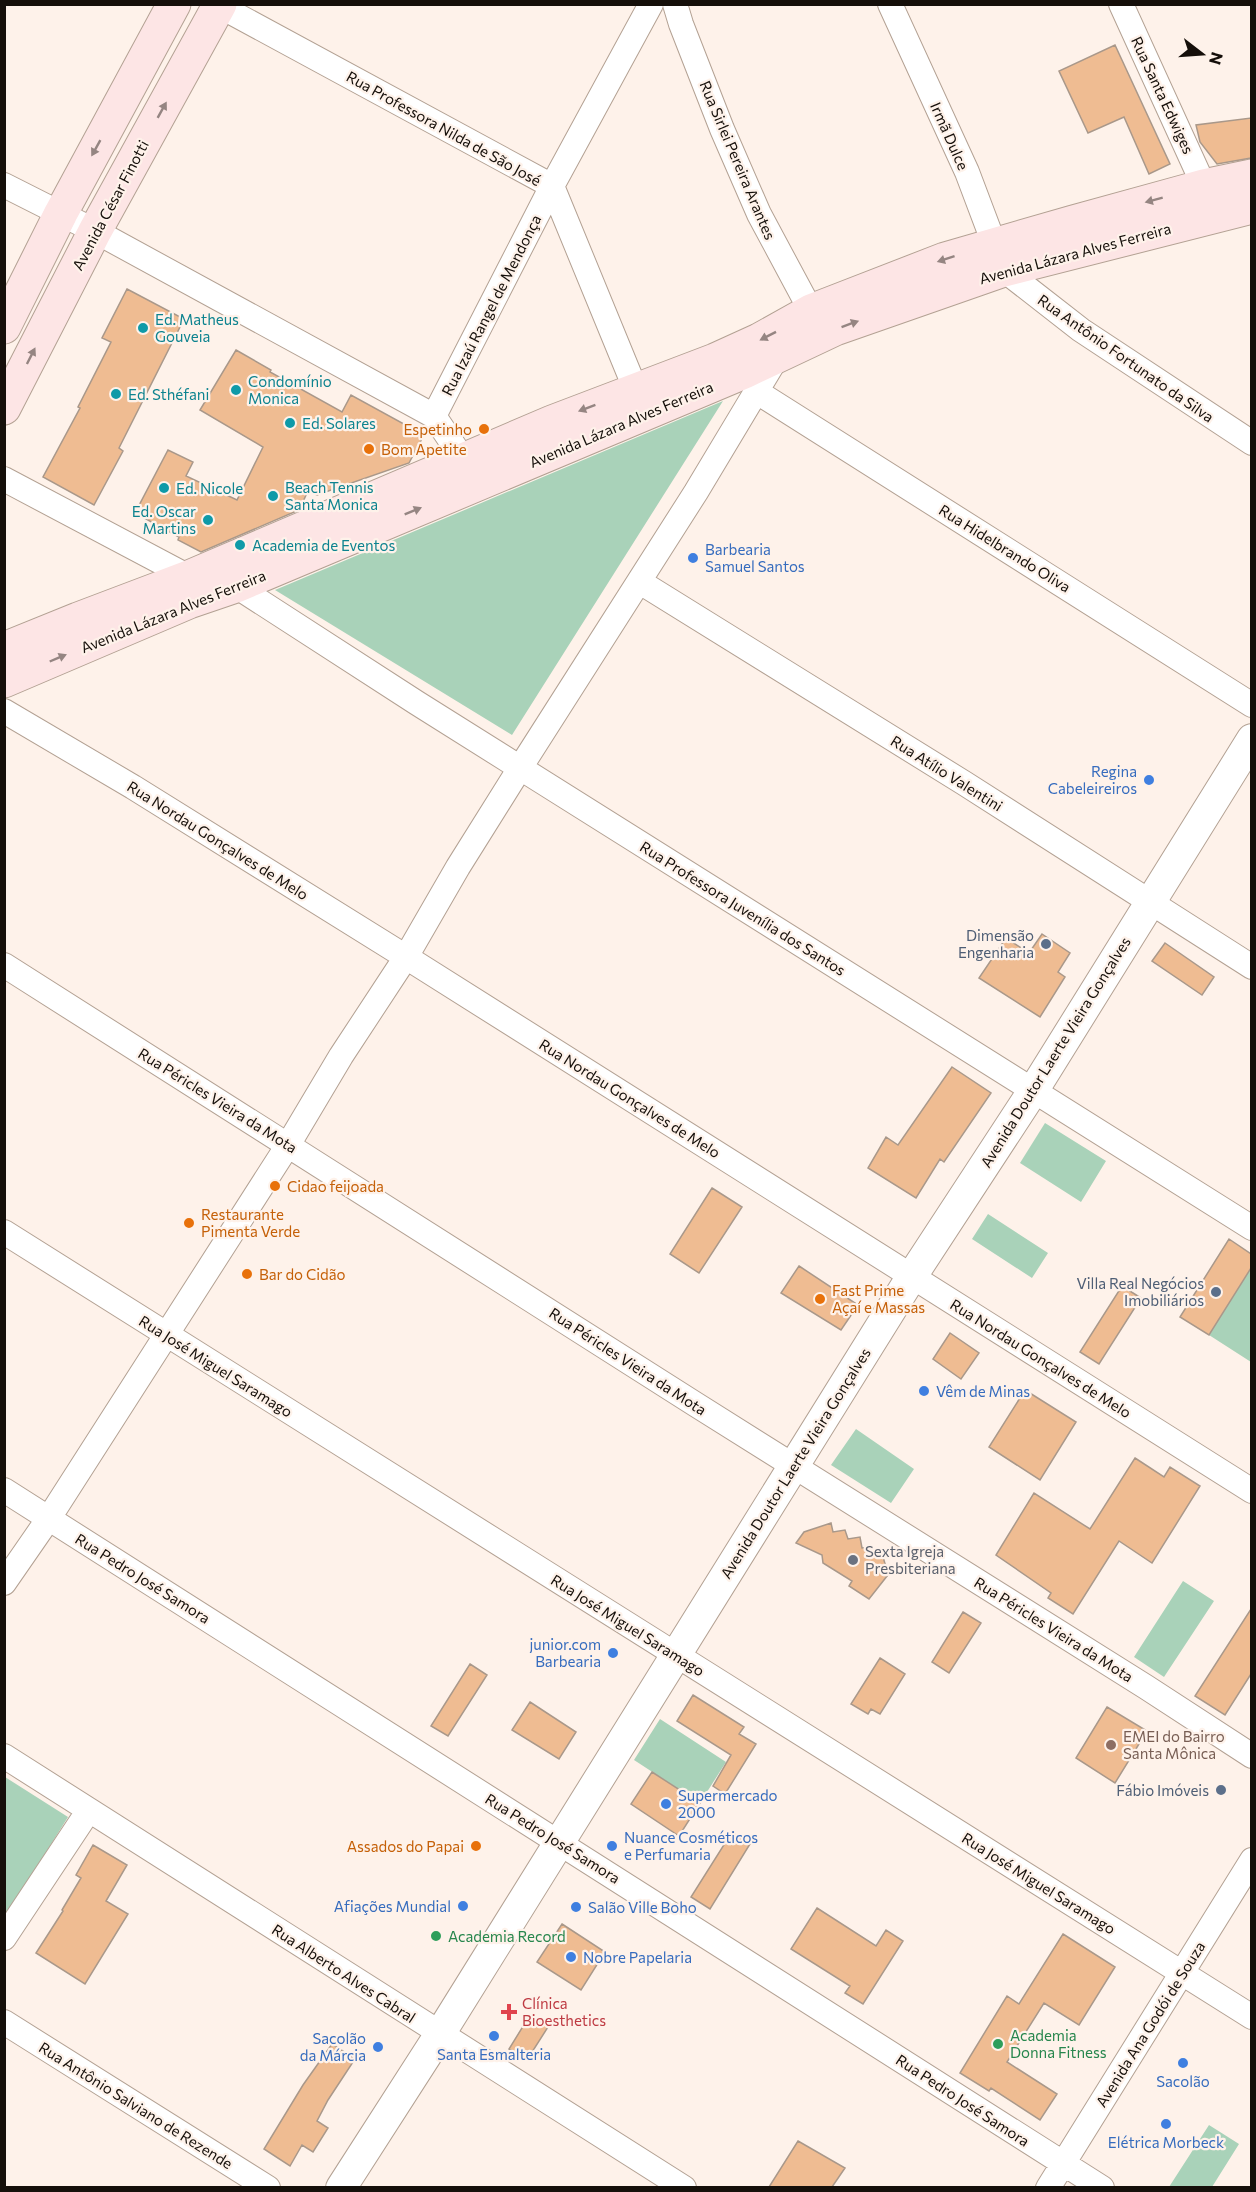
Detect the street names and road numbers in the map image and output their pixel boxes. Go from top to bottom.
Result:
street label: Rua Santa Edwiges [1128,34,1198,157]
street label: Rua Professora Nilda de São José [344,67,545,189]
street label: Rua Sirlei Pereira Arantes [696,78,780,242]
street label: Irmã Dulce [927,99,973,173]
street label: Avenida César Finotti [68,137,152,273]
street label: Rua Izaú Rangel de Mendonça [437,212,545,398]
street label: Avenida Lázara Alves Ferreira [977,219,1173,287]
street label: Rua Antônio Fortunato da Silva [1035,290,1217,426]
street label: Avenida Lázara Alves Ferreira [526,377,716,471]
street label: Rua Hidelbrando Oliva [936,500,1074,596]
street label: Avenida Lázara Alves Ferreira [78,566,268,656]
street label: Rua Atílio Valentini [888,731,1006,815]
street label: Rua Nordau Gonçalves de Melo [124,777,312,903]
street label: Rua Professora Juvenília dos Santos [637,837,849,979]
street label: Avenida Doutor Laerte Vieira Gonçalves [976,933,1134,1171]
street label: Rua Nordau Gonçalves de Melo [536,1035,724,1161]
street label: Rua Péricles Vieira da Mota [135,1044,301,1156]
street label: Rua Nordau Gonçalves de Melo [947,1295,1135,1421]
street label: Rua Péricles Vieira da Mota [546,1303,710,1419]
street label: Rua José Miguel Saramago [136,1311,296,1421]
street label: Avenida Doutor Laerte Vieira Gonçalves [716,1344,874,1582]
street label: Rua Pedro José Samora [72,1529,214,1627]
street label: Rua José Miguel Saramago [548,1570,708,1680]
street label: Rua Péricles Vieira da Mota [971,1573,1137,1685]
street label: Rua Pedro José Samora [482,1789,624,1887]
street label: Rua José Miguel Saramago [959,1828,1119,1938]
street label: Rua Alberto Alves Cabral [269,1920,419,2026]
street label: Avenida Ana Godói de Souza [1092,1938,1208,2110]
street label: Rua Antônio Salviano de Rezende [36,2038,236,2172]
street label: Rua Pedro José Samora [893,2050,1033,2150]

